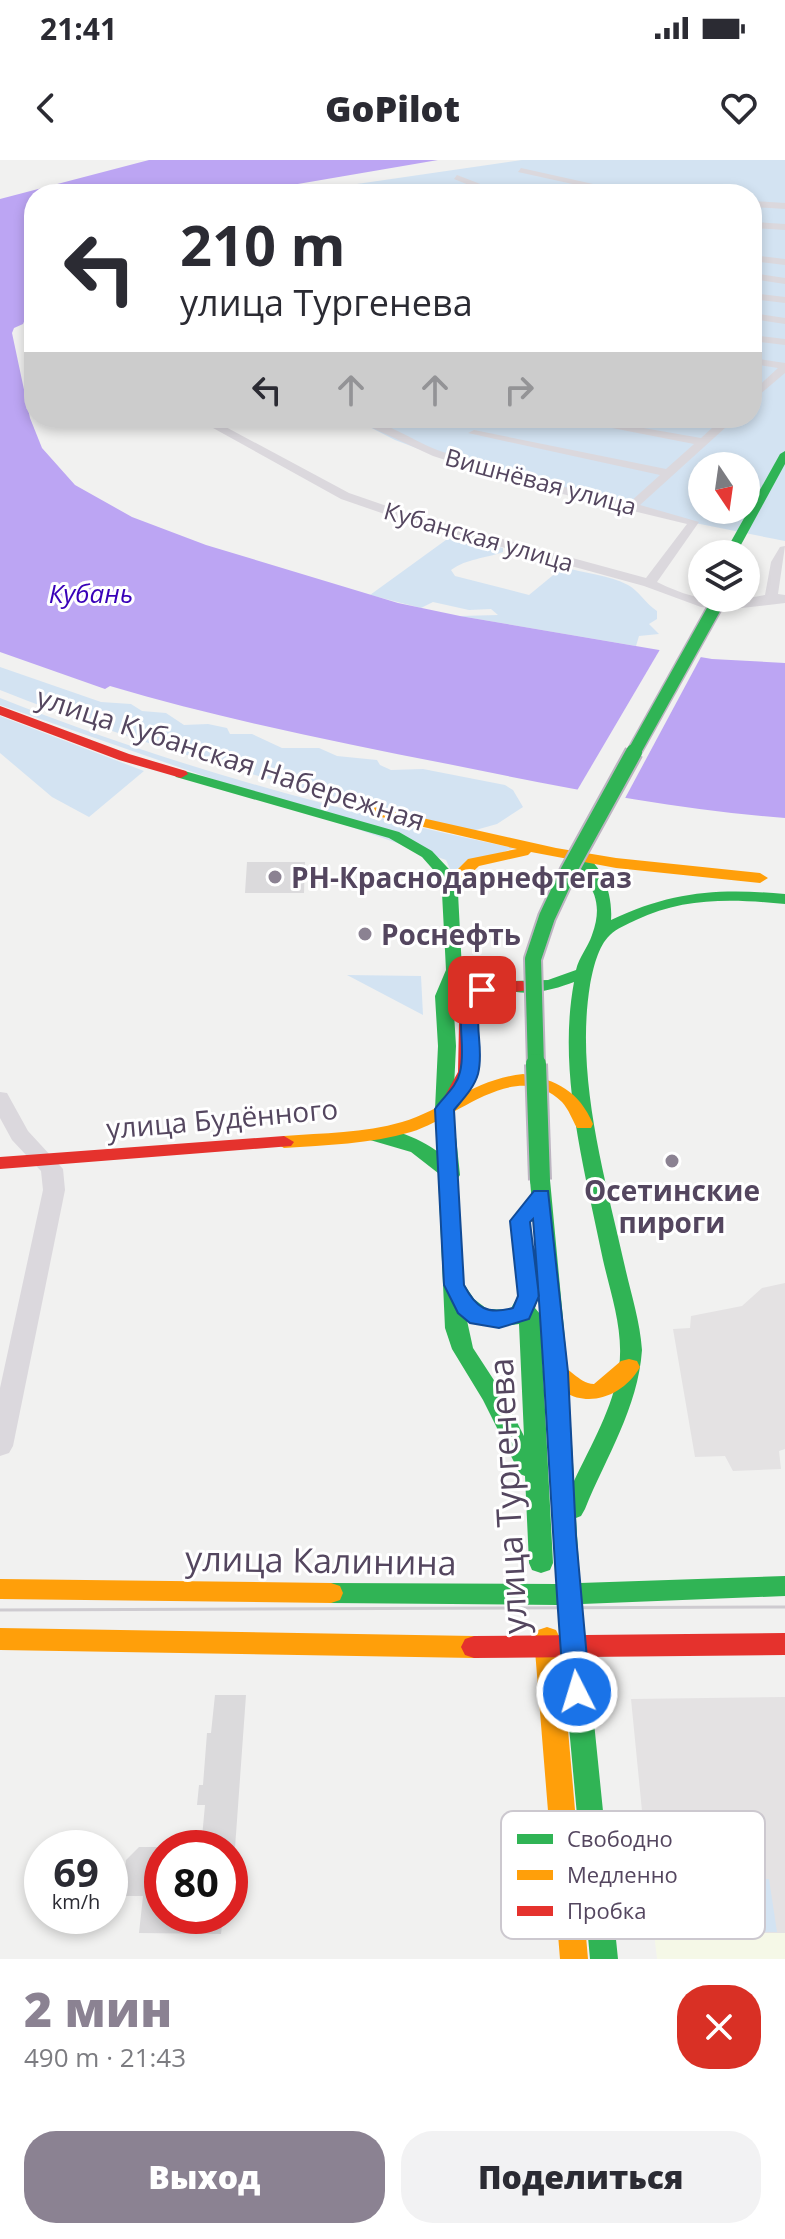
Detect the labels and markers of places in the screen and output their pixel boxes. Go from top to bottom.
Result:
place label: РН-Краснодарнефтегаз [291,858,632,896]
marker: РН-Краснодарнефтегаз [266,868,284,886]
place label: Роснефть [381,915,521,953]
marker: Роснефть [356,925,374,943]
pin [448,956,516,1024]
marker: Осетинские пироги [663,1152,681,1170]
place label: Осетинские пироги [584,1171,760,1241]

